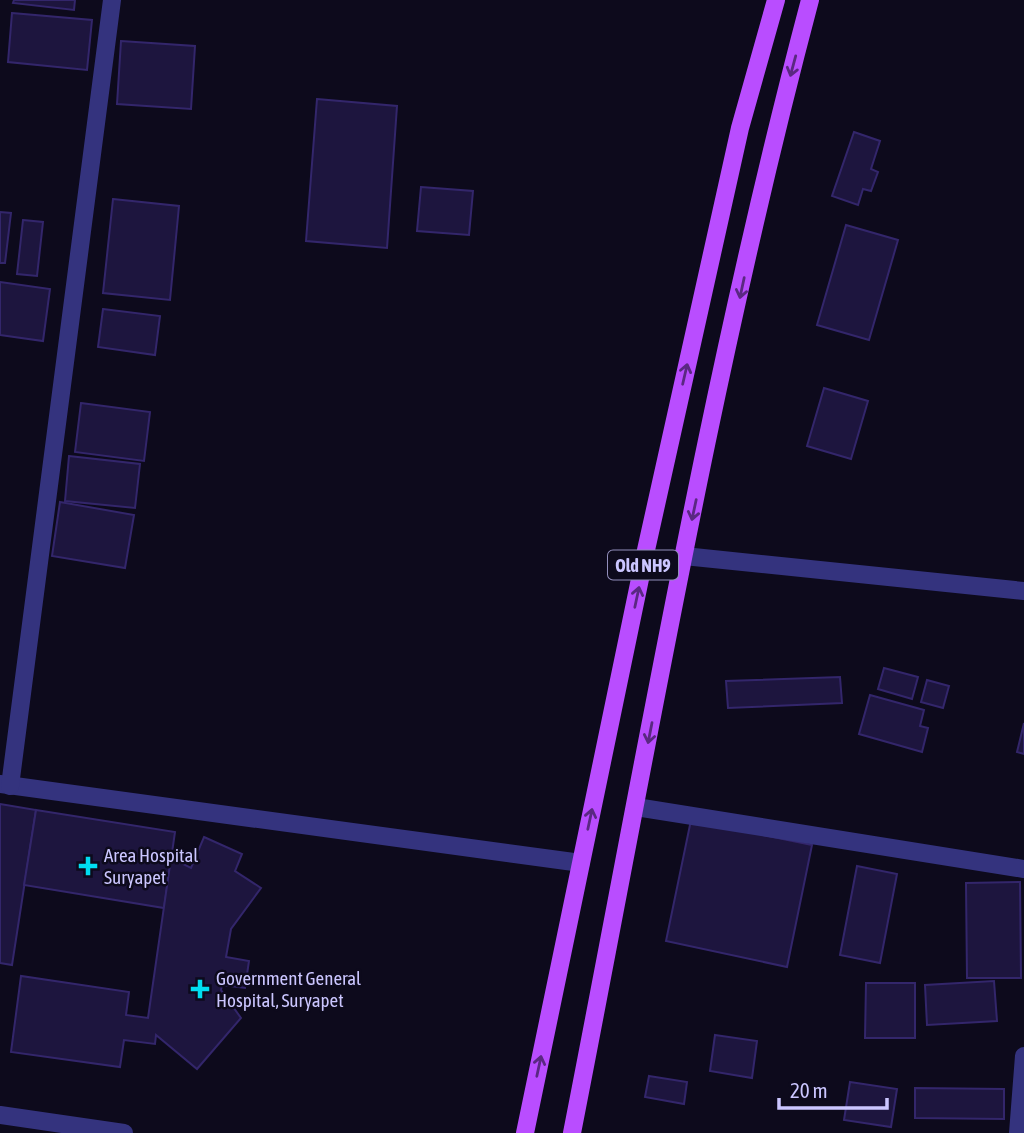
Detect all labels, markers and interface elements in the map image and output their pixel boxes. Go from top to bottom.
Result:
one-way arrow [786,54,799,77]
one-way arrow [734,276,748,299]
one-way arrow [680,364,693,386]
one-way arrow [686,498,700,521]
road number: Old NH9 [608,550,678,580]
one-way arrow [630,586,644,609]
one-way arrow [643,721,656,744]
one-way arrow [584,808,598,831]
place label: Area Hospital Suryapet [104,844,198,888]
marker: Area Hospital Suryapet [78,856,98,876]
place label: Government General Hospital, Suryapet [216,967,361,1011]
marker: Government General Hospital, Suryapet [190,979,210,999]
one-way arrow [533,1055,547,1078]
scale bar [779,1066,888,1110]
text: 20 m [790,1078,828,1102]

